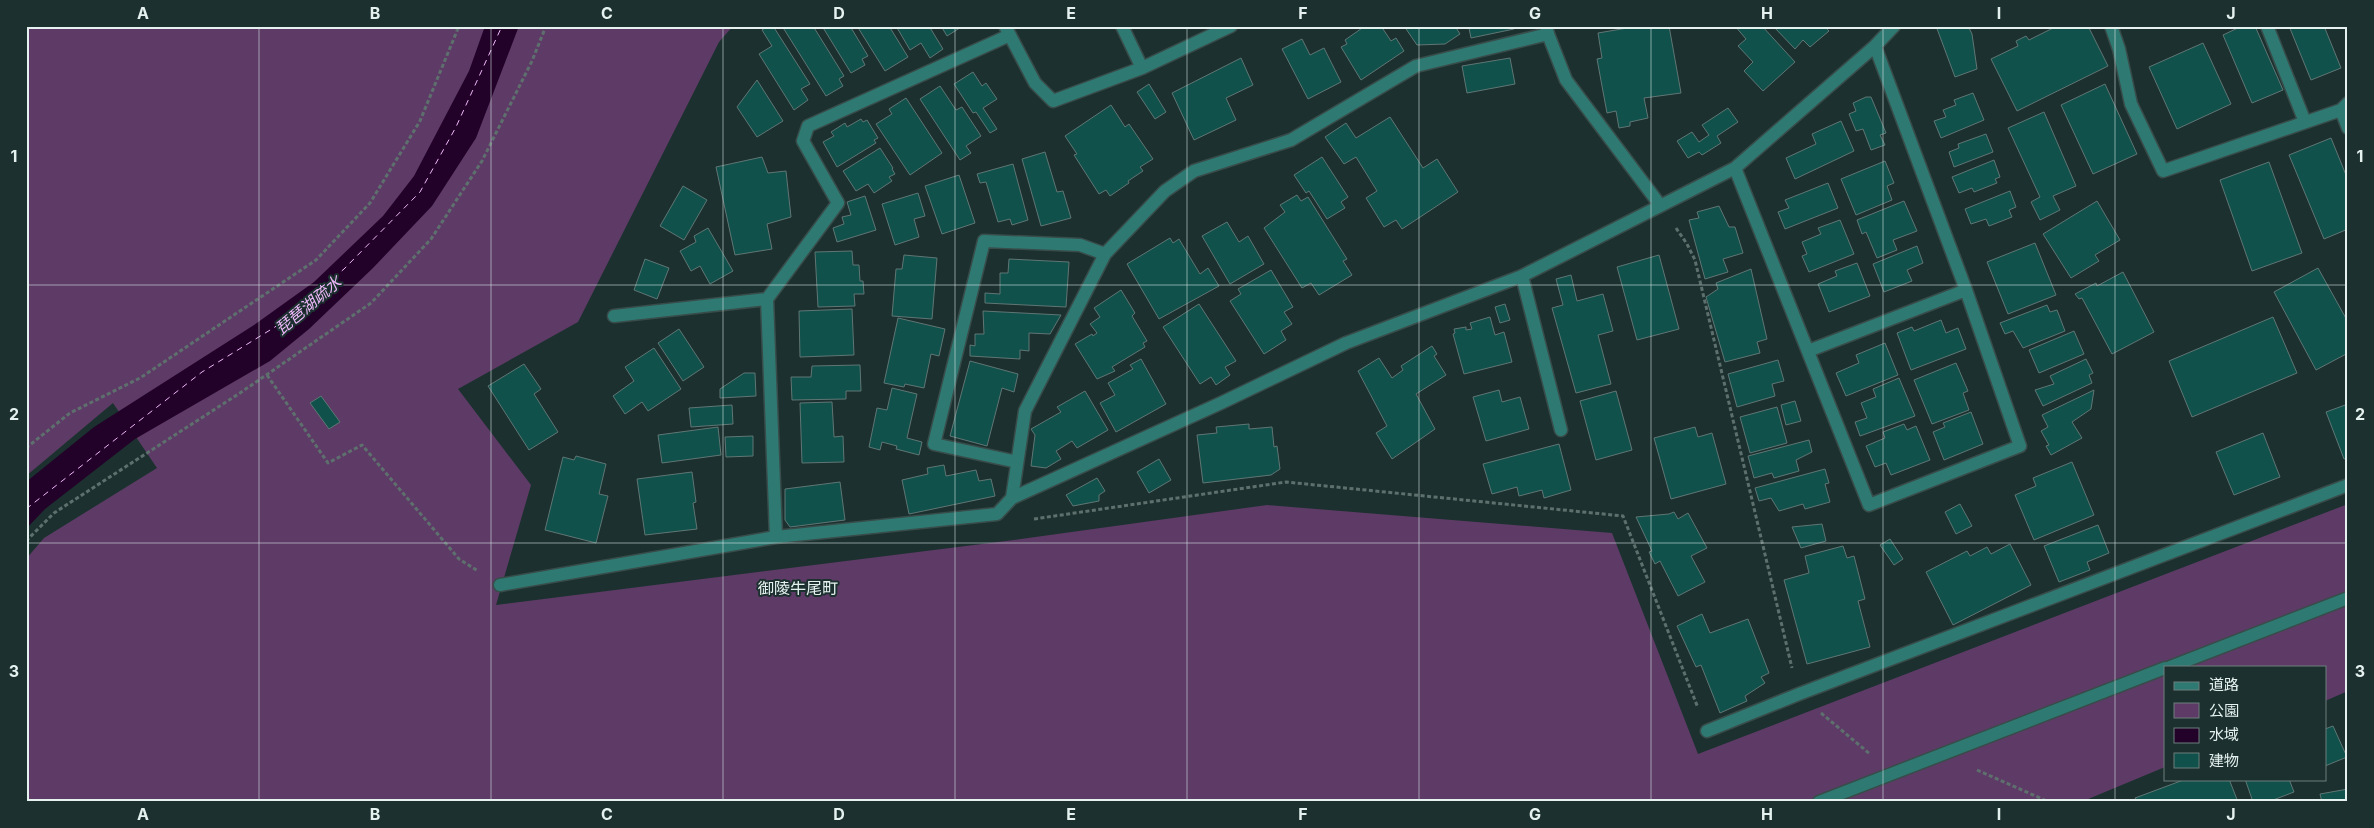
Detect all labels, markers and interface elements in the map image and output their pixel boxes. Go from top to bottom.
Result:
text: A [137,3,149,23]
text: B [370,3,380,23]
text: C [601,3,613,23]
text: D [833,3,845,23]
text: E [1066,3,1076,23]
text: F [1298,3,1308,23]
text: G [1529,3,1541,23]
text: H [1761,3,1773,23]
text: I [1997,3,2001,23]
text: J [2226,3,2236,23]
text: 1 [11,146,17,166]
text: 1 [2357,146,2363,166]
water label: 琵琶湖疏水 [271,270,347,338]
text: 2 [9,404,19,424]
text: 2 [2355,404,2365,424]
district label: 御陵牛尾町 [758,578,838,598]
text: 3 [9,661,19,681]
text: 3 [2355,661,2365,681]
legend [2164,666,2326,780]
text: 道路 [2209,675,2239,694]
text: 公園 [2209,701,2239,720]
text: 水域 [2209,725,2239,744]
text: 建物 [2209,751,2239,770]
text: A [137,804,149,824]
text: B [370,804,380,824]
text: C [601,804,613,824]
text: D [833,804,845,824]
text: E [1066,804,1076,824]
text: F [1298,804,1308,824]
text: G [1529,804,1541,824]
text: H [1761,804,1773,824]
text: I [1997,804,2001,824]
text: J [2226,804,2236,824]

